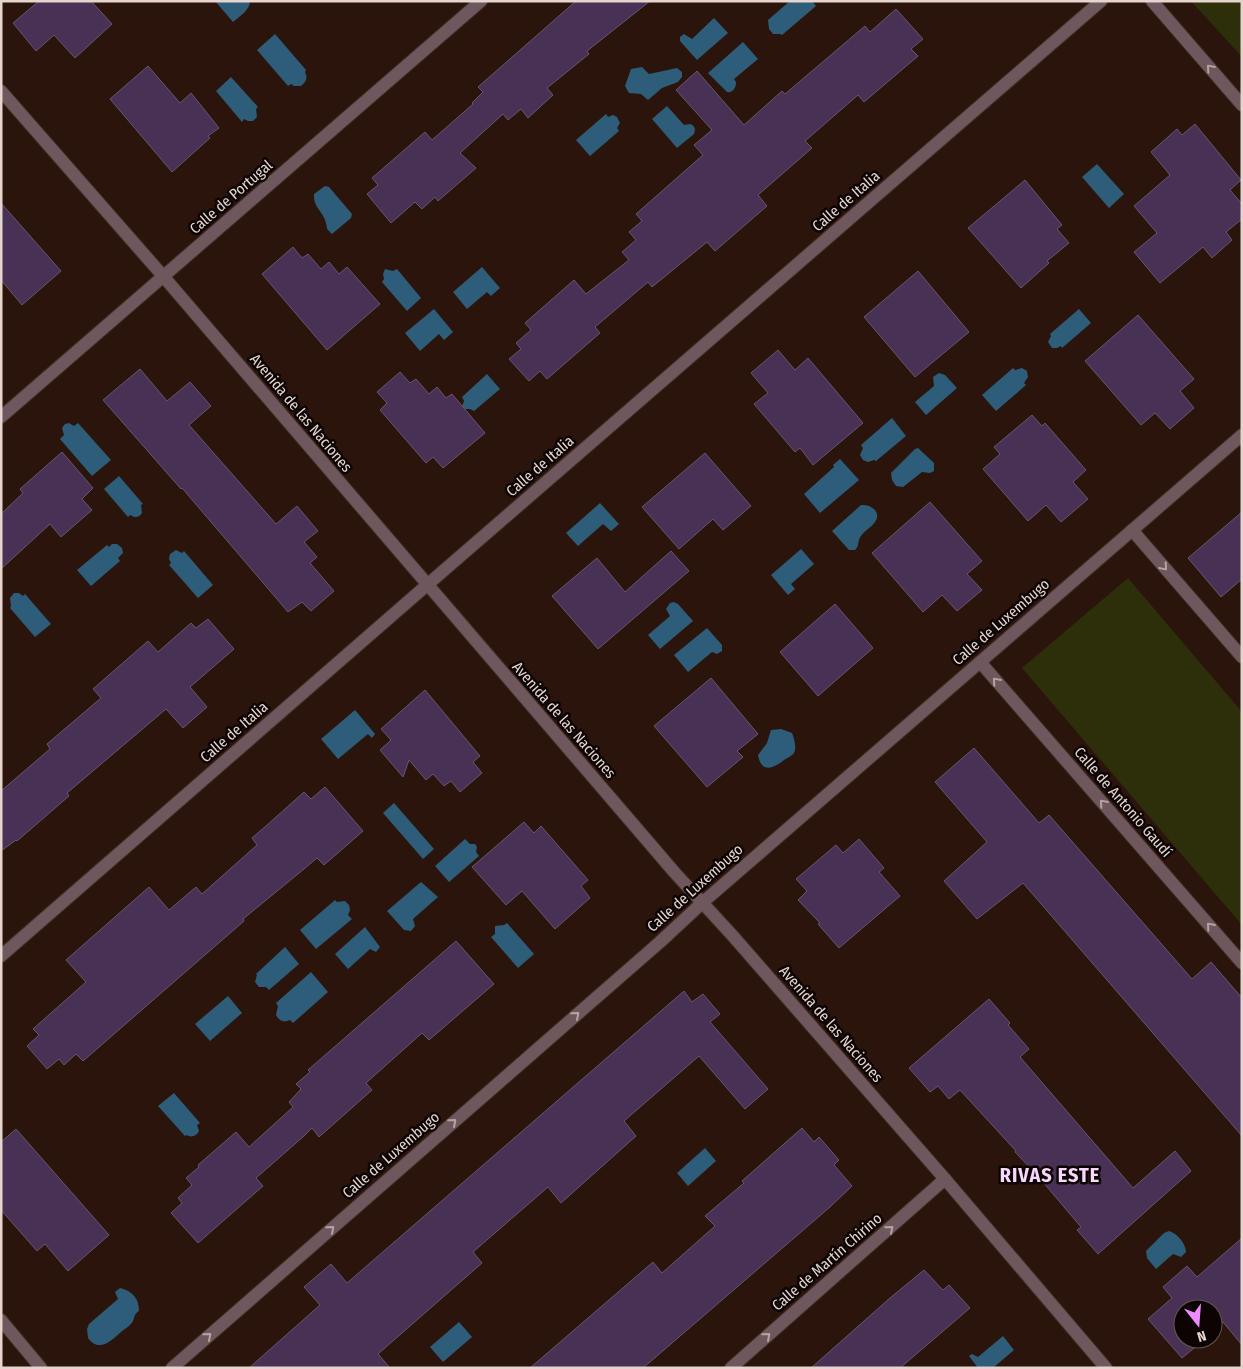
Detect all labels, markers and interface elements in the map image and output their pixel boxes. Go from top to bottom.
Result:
one-way arrow [1207,65,1215,74]
street label: Calle de Portugal [186,156,276,238]
street label: Calle de Italia [809,167,883,235]
street label: Avenida de las Naciones [246,350,356,476]
street label: Calle de Italia [503,432,577,500]
one-way arrow [1158,561,1167,570]
street label: Calle de Luxembugo [949,575,1053,669]
street label: Avenida de las Naciones [508,658,620,782]
one-way arrow [993,677,1002,686]
street label: Calle de Italia [197,698,271,766]
street label: Calle de Antonio Gaudí [1070,743,1176,861]
one-way arrow [1100,800,1109,809]
street label: Calle de Luxembugo [643,840,747,936]
one-way arrow [1206,922,1215,931]
street label: Avenida de las Naciones [775,962,887,1086]
one-way arrow [570,1012,579,1021]
street label: Calle de Luxembugo [339,1108,443,1202]
one-way arrow [448,1119,457,1128]
district label: RIVAS ESTE [1000,1163,1100,1187]
street label: Calle de Martín Chirino [768,1209,886,1315]
one-way arrow [325,1226,334,1235]
one-way arrow [884,1226,893,1235]
north arrow [1173,1299,1223,1349]
text: N [1195,1327,1208,1345]
one-way arrow [203,1332,212,1341]
one-way arrow [762,1332,771,1341]

